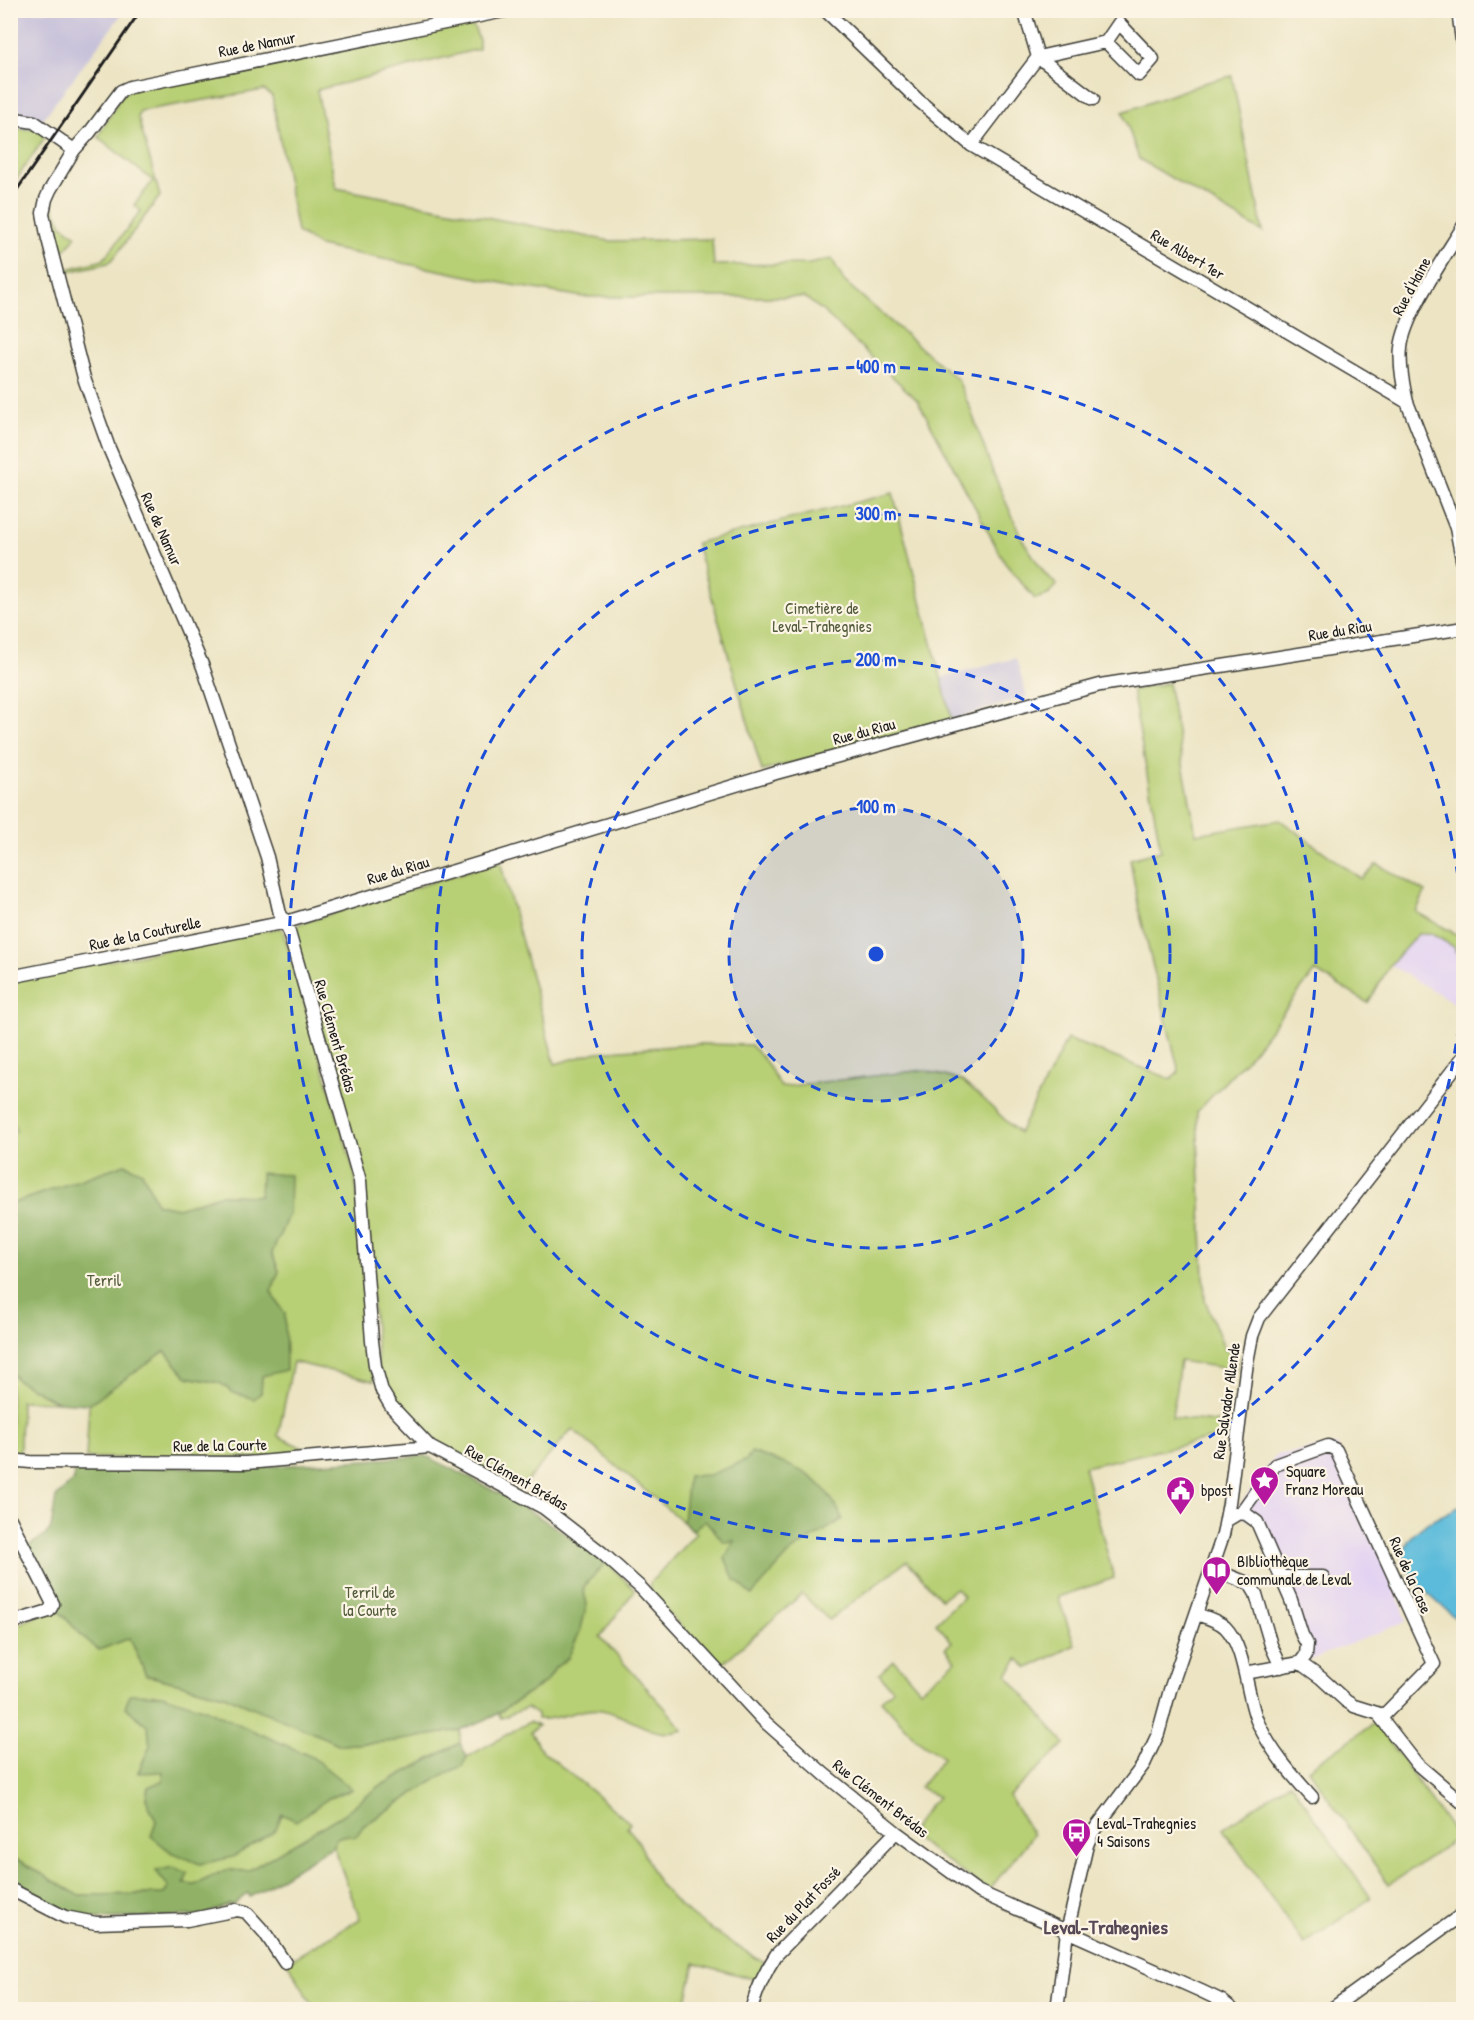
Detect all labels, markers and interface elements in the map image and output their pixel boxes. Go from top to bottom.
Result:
street label: Rue de Namur [217,26,297,62]
street label: Rue Albert 1er [1147,223,1229,285]
street label: Rue d'Haine [1386,252,1436,319]
text: 400 m [856,354,896,379]
street label: Rue de Namur [136,489,188,569]
text: 300 m [856,501,896,526]
park label: Cimetière de Leval-Trahegnies [772,597,872,637]
street label: Rue du Riau [1307,614,1374,646]
text: 200 m [856,647,896,672]
street label: Rue du Riau [830,712,898,750]
text: 100 m [856,794,896,819]
street label: Rue du Riau [364,850,432,890]
street label: Rue de la Couturelle [87,910,203,956]
centre of rings [866,944,886,964]
street label: Rue Clément Brédas [309,977,363,1095]
park label: Terril [87,1269,122,1291]
street label: Rue Salvador Allende [1207,1341,1245,1461]
street label: Rue de la Courte [173,1433,268,1457]
street label: Rue Clément Brédas [461,1438,573,1516]
place label: Square Franz Moreau [1285,1460,1364,1500]
place icon: Square Franz Moreau [1249,1464,1281,1506]
public building icon: bpost [1164,1474,1196,1516]
place label: bpost [1201,1479,1233,1501]
street label: Rue de la Case [1384,1533,1438,1617]
place label: BIbliothèque communale de Leval [1237,1550,1352,1590]
library icon: BIbliothèque communale de Leval [1200,1554,1232,1596]
park label: Terril de la Courte [343,1581,398,1621]
street label: Rue Clément Brédas [828,1754,934,1842]
place label: Leval-Trahegnies 4 Saisons [1097,1812,1196,1852]
bus stop icon: Leval-Trahegnies 4 Saisons [1060,1816,1092,1858]
street label: Rue du Plat Fossé [761,1860,846,1947]
district label: Leval-Trahegnies [1044,1913,1168,1941]

